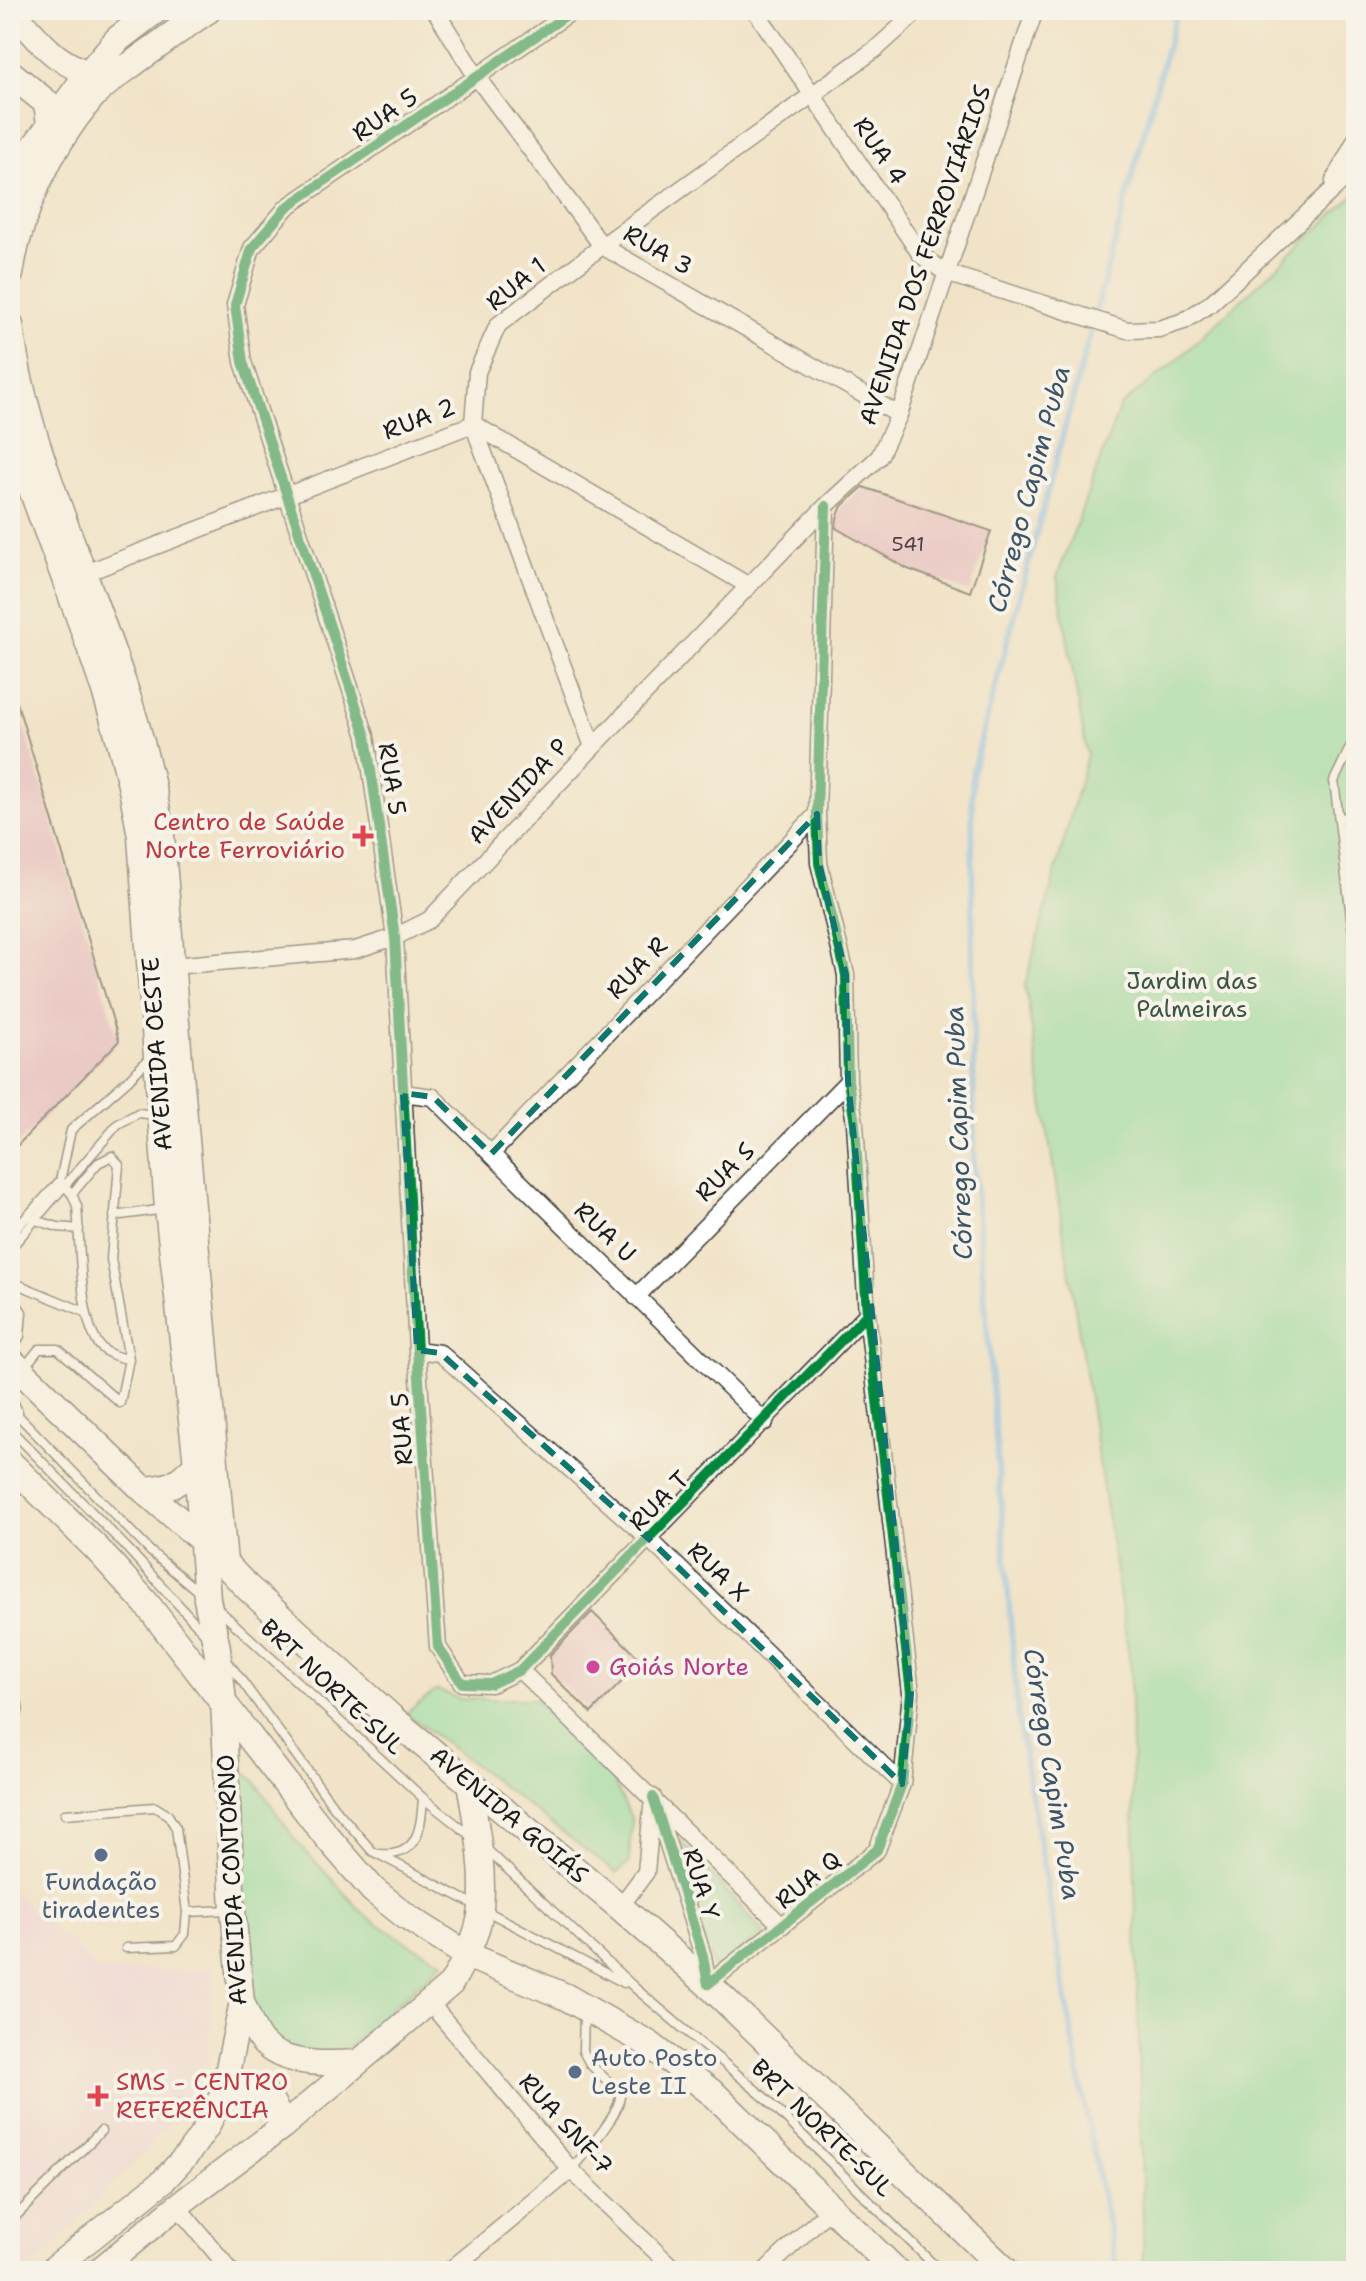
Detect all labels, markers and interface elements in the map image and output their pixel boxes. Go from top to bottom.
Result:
street label: RUA 5 [346,81,424,149]
street label: AVENIDA DOS FERROVIÁRIOS [852,81,998,429]
street label: RUA 4 [846,111,914,191]
street label: RUA 3 [617,217,699,283]
street label: RUA 1 [479,250,553,318]
water label: Córrego Capim Puba [978,362,1078,616]
street label: RUA 2 [378,391,460,447]
house number: 541 [891,531,925,557]
street label: AVENIDA P [461,731,575,851]
street label: RUA 5 [370,740,414,818]
place label: Centro de Saúde Norte Ferroviário [145,806,345,866]
marker: Centro de Saúde Norte Ferroviário [352,825,374,847]
street label: RUA R [600,930,674,1006]
street label: AVENIDA OESTE [134,956,180,1152]
park label: Jardim das Palmeiras [1126,965,1258,1025]
water label: Córrego Capim Puba [936,1005,980,1261]
street label: RUA S [688,1135,762,1209]
street label: RUA U [567,1195,643,1269]
street label: RUA 5 [383,1391,421,1467]
street label: RUA T [622,1464,696,1538]
street label: RUA X [680,1535,756,1609]
street label: BRT NORTE-SUL [253,1612,411,1762]
water label: Córrego Capim Puba [1016,1646,1090,1902]
place label: Goiás Norte [609,1651,749,1683]
marker: Goiás Norte [584,1658,602,1676]
street label: AVENIDA GOIÁS [423,1739,595,1891]
street label: AVENIDA CONTORNO [209,1754,255,2006]
street label: RUA Q [769,1844,847,1916]
street label: RUA Y [675,1845,727,1924]
marker: Fundação tiradentes [92,1846,110,1864]
place label: Fundação tiradentes [42,1866,160,1926]
place label: Auto Posto Leste II [591,2042,718,2102]
street label: BRT NORTE-SUL [744,2052,900,2204]
marker: Auto Posto Leste II [566,2063,584,2081]
place label: SMS - CENTRO REFERÊNCIA [116,2066,288,2126]
street label: RUA SNF-7 [512,2066,620,2182]
marker: SMS - CENTRO REFERÊNCIA [87,2085,109,2107]

